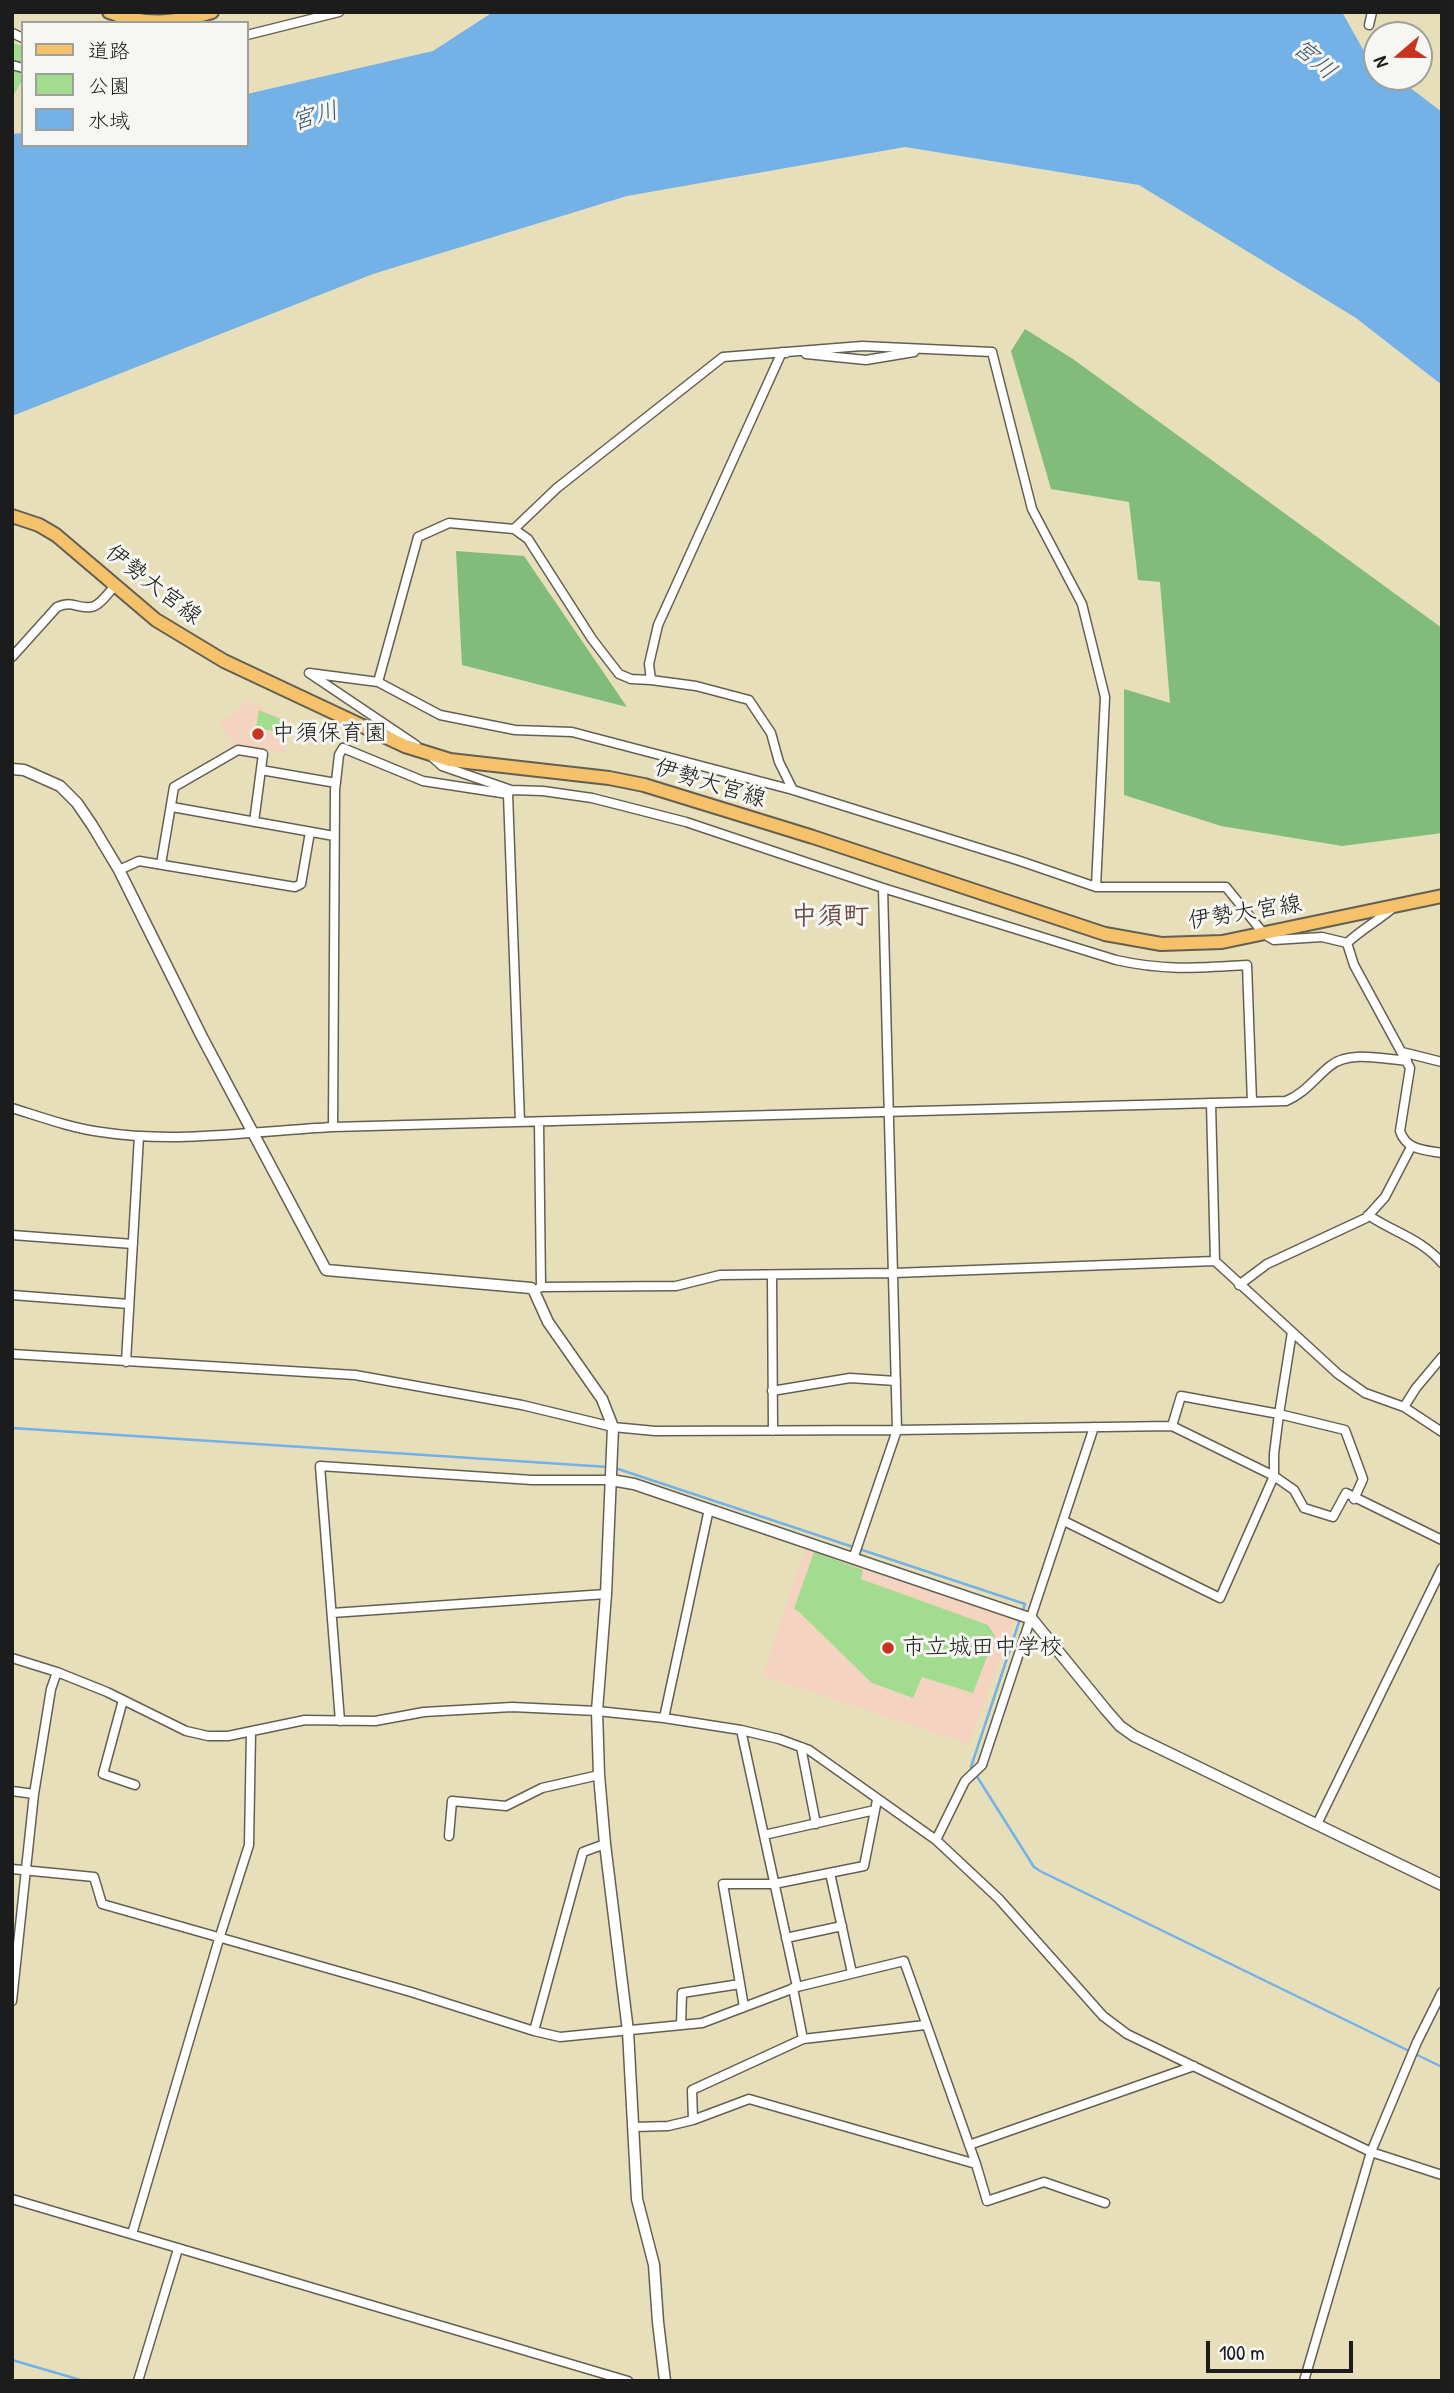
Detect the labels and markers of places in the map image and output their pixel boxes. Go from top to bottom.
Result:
place label: 中須保育園 [272,720,387,748]
marker: 中須保育園 [250,726,266,742]
place label: 市立城田中学校 [902,1634,1063,1662]
marker: 市立城田中学校 [880,1640,896,1656]

